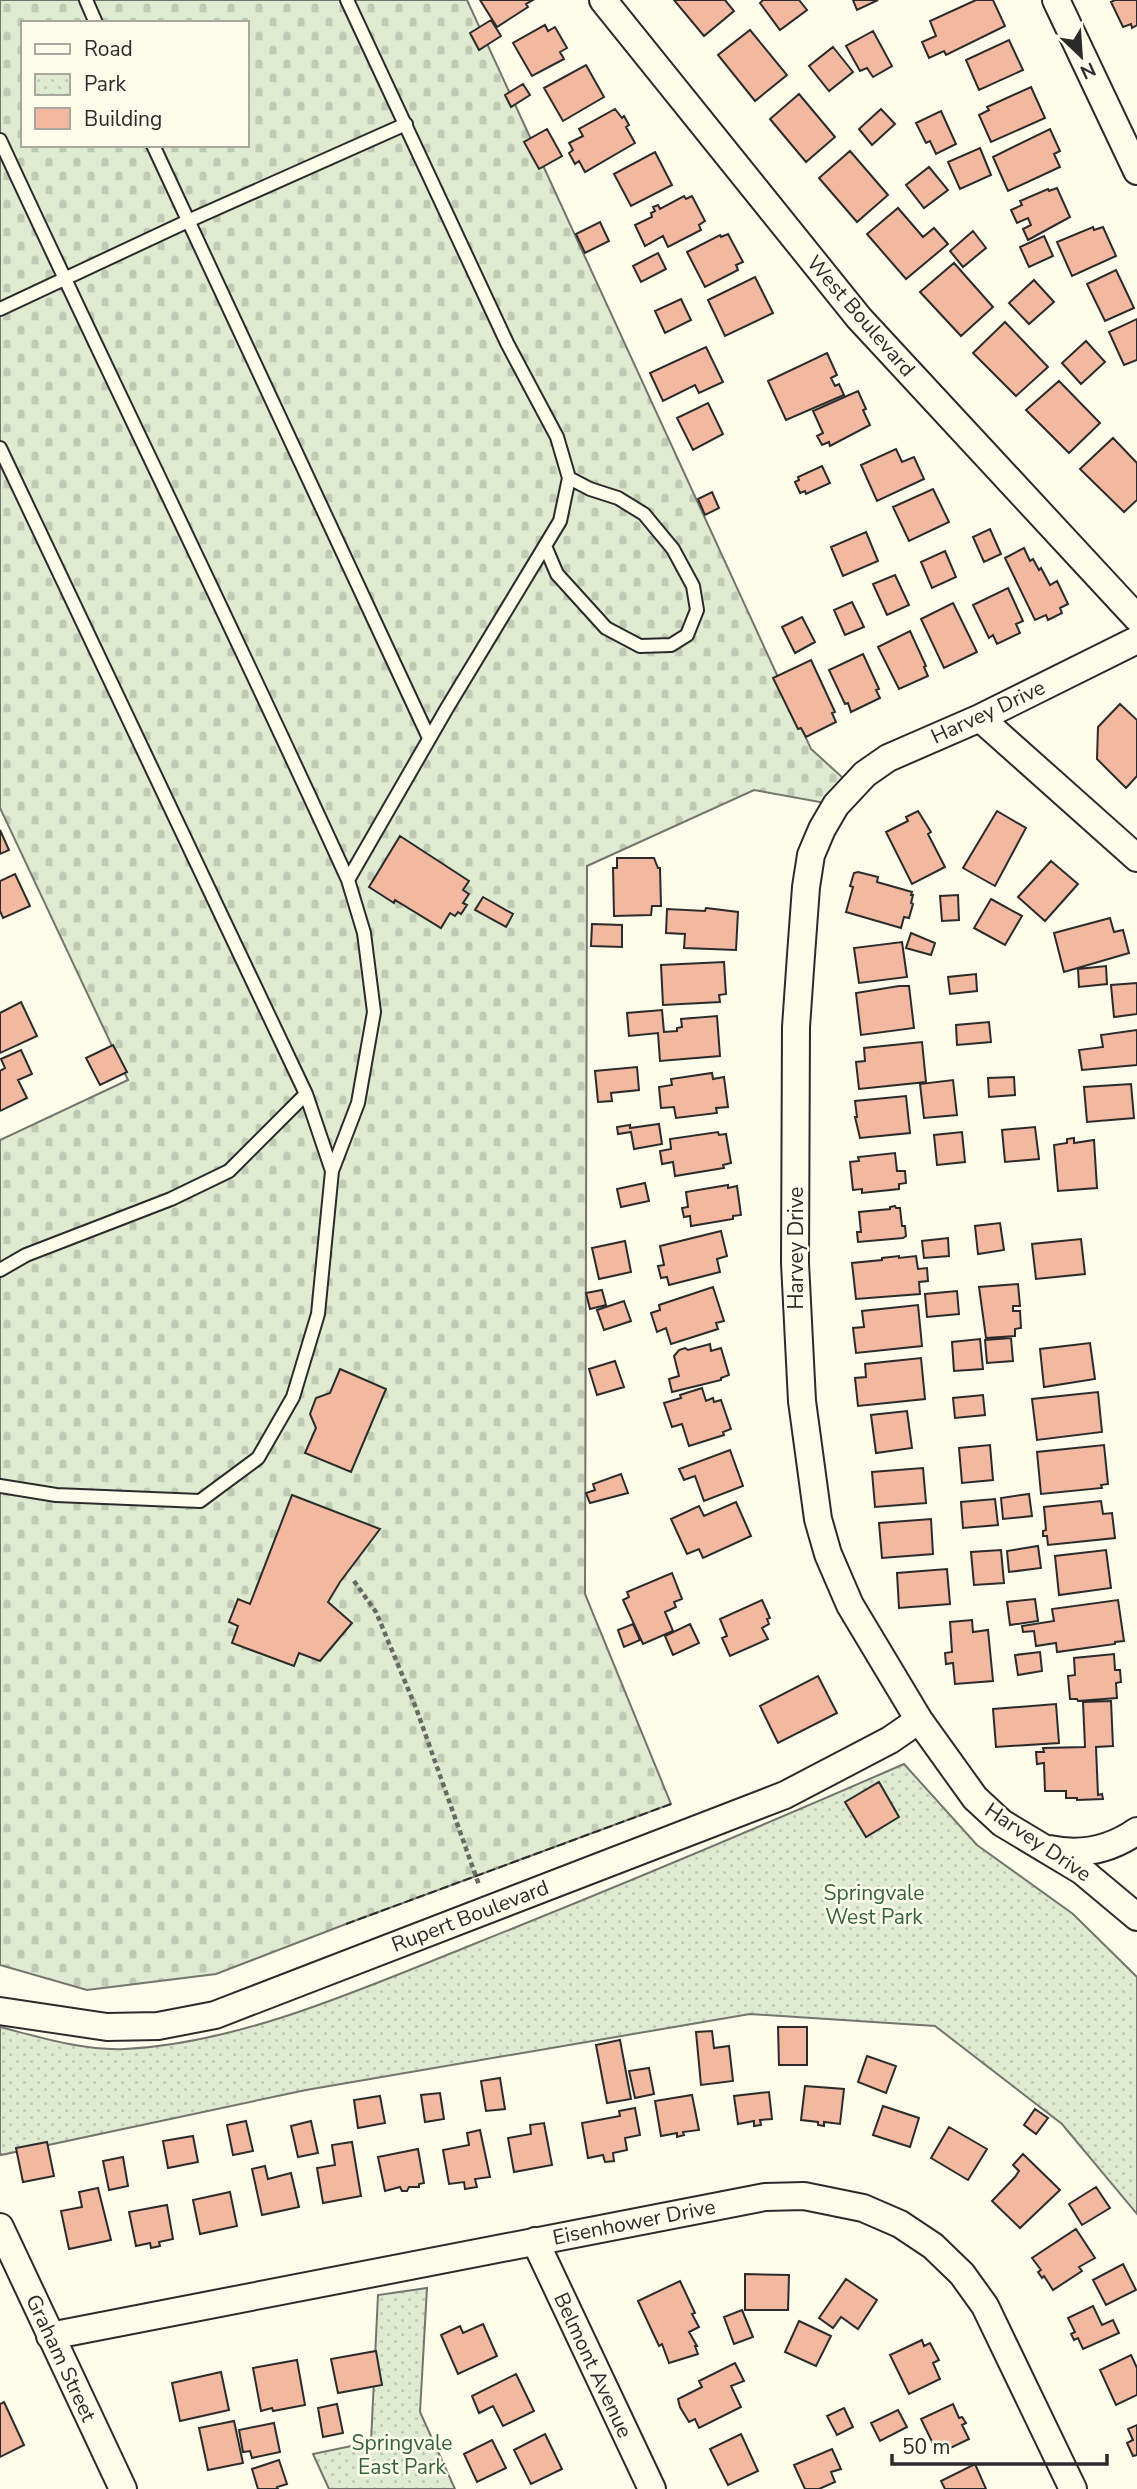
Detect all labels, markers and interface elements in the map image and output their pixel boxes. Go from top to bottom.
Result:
legend [21,21,248,147]
north arrow [1046,21,1116,91]
text: Road [84,35,133,63]
text: N [1076,56,1100,85]
text: Park [84,70,126,98]
text: Building [84,105,162,133]
street label: West Boulevard [801,249,921,383]
street label: Harvey Drive [926,673,1050,751]
street label: Harvey Drive [782,1187,810,1309]
street label: Harvey Drive [979,1796,1097,1888]
street label: Rupert Boulevard [387,1873,553,1959]
park label: Springvale West Park [824,1879,924,1931]
street label: Eisenhower Drive [550,2192,718,2252]
street label: Belmont Avenue [547,2288,639,2442]
street label: Graham Street [19,2290,103,2427]
scale bar [892,2422,1107,2466]
park label: Springvale East Park [352,2429,452,2481]
text: 50 m [902,2433,951,2461]

